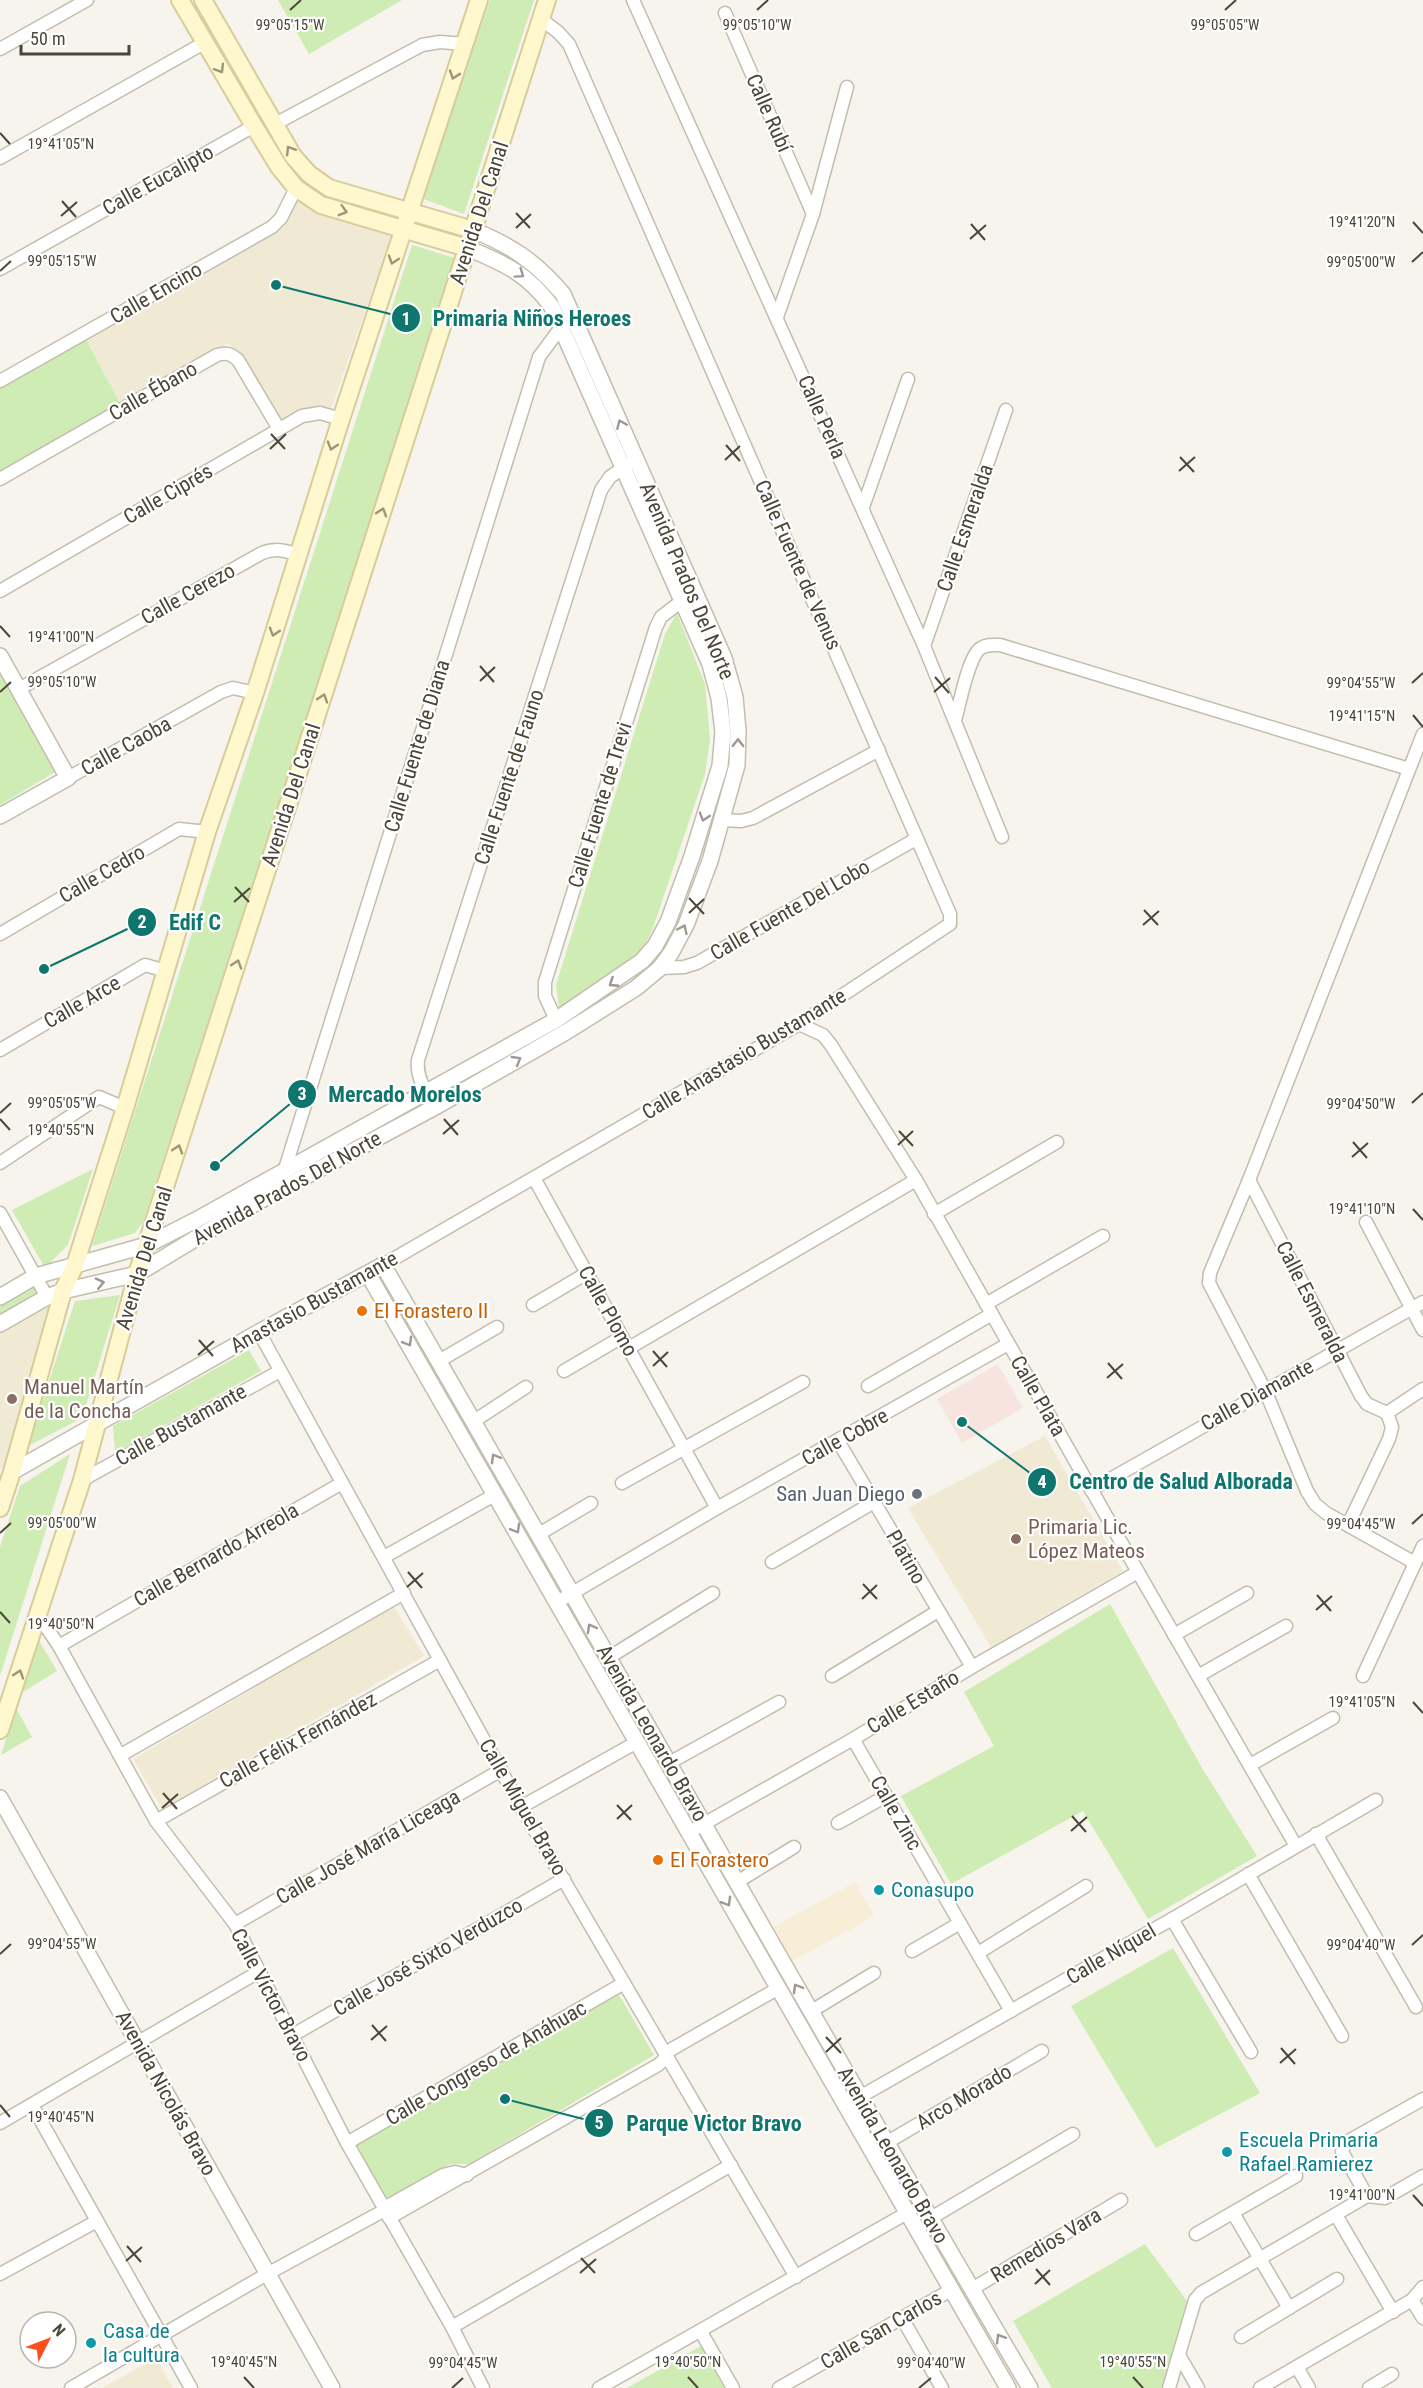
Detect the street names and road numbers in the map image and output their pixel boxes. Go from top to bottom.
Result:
street label: Calle Rubí [741,70,797,157]
street label: Avenida Del Canal [445,138,513,288]
street label: Calle Eucalipto [98,140,218,220]
street label: Calle Encino [106,257,206,329]
street label: Calle Ébano [105,356,201,426]
street label: Calle Perla [793,372,851,462]
street label: Calle Ciprés [119,459,217,529]
street label: Calle Esmeralda [932,461,998,595]
street label: Calle Fuente de Venus [750,476,846,654]
street label: Avenida Prados Del Norte [635,479,739,683]
street label: Calle Cerezo [137,558,239,630]
street label: Calle Fuente de Diana [379,657,455,835]
street label: Calle Fuente de Fauno [469,686,549,868]
street label: Calle Caoba [77,711,175,781]
street label: Calle Fuente de Trevi [563,719,637,891]
street label: Avenida Del Canal [257,720,325,870]
street label: Calle Cedro [55,840,149,908]
street label: Calle Fuente Del Lobo [706,855,874,965]
street label: Calle Arce [40,970,125,1033]
street label: Calle Anastasio Bustamante [638,983,851,1124]
street label: Avenida Prados Del Norte [189,1126,385,1250]
street label: Avenida Del Canal [111,1183,177,1333]
street label: Calle Esmeralda [1271,1237,1353,1367]
street label: Anastasio Bustamante [226,1246,402,1358]
street label: Calle Plomo [573,1262,643,1360]
street label: Calle Plata [1005,1351,1071,1441]
street label: Calle Diamante [1196,1354,1318,1436]
street label: Calle Bustamante [111,1379,251,1471]
street label: Calle Cobre [798,1403,893,1471]
street label: Calle Bernardo Arreola [129,1498,303,1612]
street label: Platino [881,1526,931,1588]
street label: Avenida Leonardo Bravo [592,1640,712,1826]
street label: Calle Estaño [863,1665,963,1739]
street label: Calle Félix Fernández [215,1687,381,1793]
street label: Calle Miguel Bravo [474,1734,572,1880]
street label: Calle Zinc [865,1772,927,1854]
street label: Calle José María Liceaga [272,1785,464,1909]
street label: Calle José Sixto Verduzco [329,1893,527,2021]
street label: Calle Níquel [1062,1919,1160,1989]
street label: Calle Víctor Bravo [226,1924,316,2066]
street label: Calle Congreso de Anáhuac [381,1996,591,2130]
street label: Avenida Nicolás Bravo [111,2006,221,2180]
street label: Arco Morado [912,2059,1016,2135]
street label: Avenida Leonardo Bravo [833,2062,953,2248]
street label: Remedios Vara [987,2203,1105,2287]
street label: Calle San Carlos [816,2286,946,2374]

